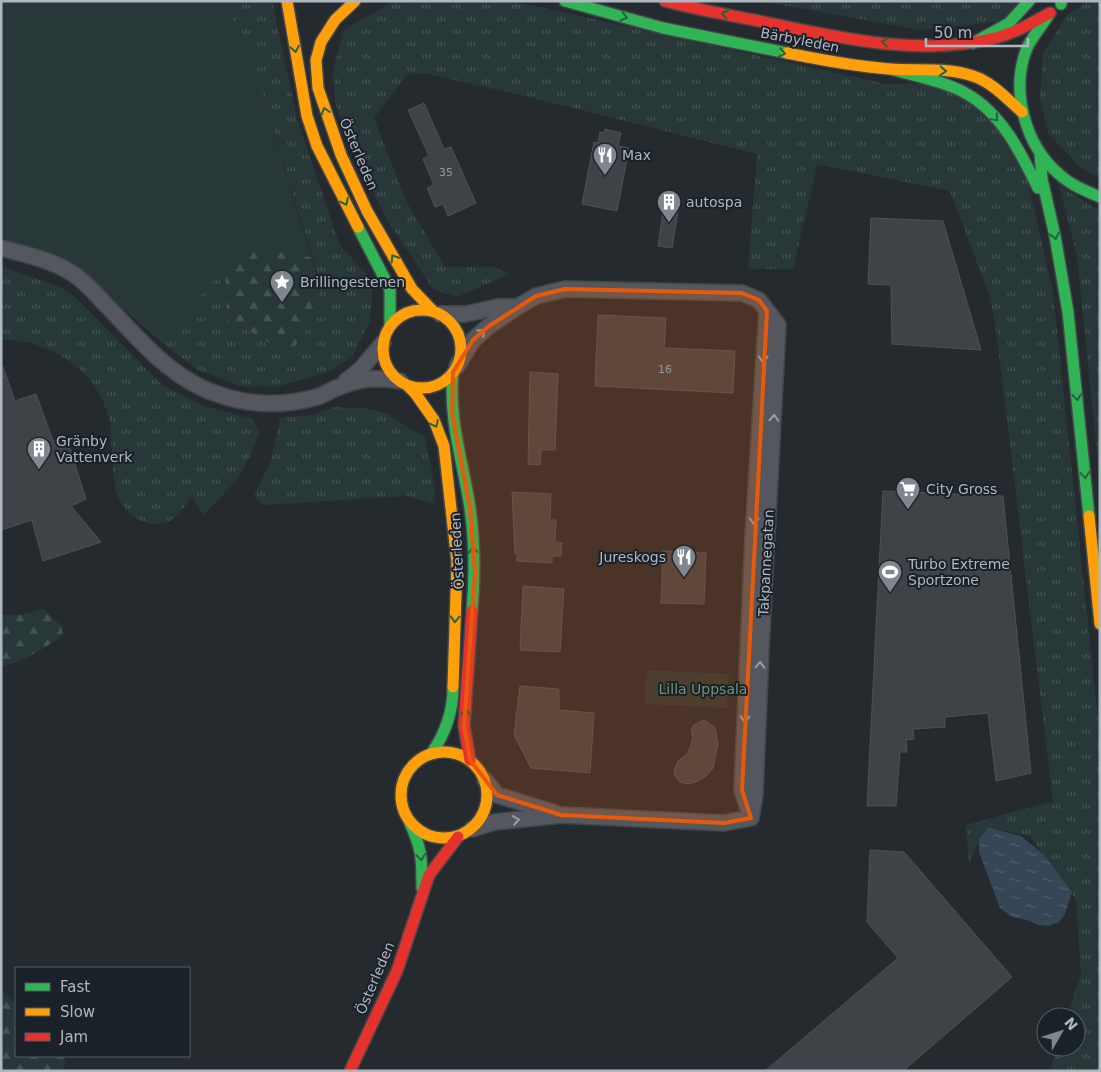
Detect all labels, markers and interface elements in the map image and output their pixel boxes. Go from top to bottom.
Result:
one-way arrow [720,9,729,20]
one-way arrow [619,11,628,22]
scale bar [926,15,1028,47]
text: 50 m [934,24,972,42]
street label: Bärbyleden [759,25,841,55]
one-way arrow [880,37,888,48]
one-way arrow [290,45,300,54]
one-way arrow [778,47,787,57]
one-way arrow [940,66,948,77]
one-way arrow [321,107,331,116]
one-way arrow [990,113,999,122]
street label: Österleden [337,115,382,193]
restaurant icon: Max [592,142,618,176]
place label: Max [622,147,651,163]
house number: 35 [439,166,453,179]
building icon: autospa [656,189,682,223]
place label: autospa [686,194,742,210]
one-way arrow [339,197,349,206]
one-way arrow [1049,231,1060,240]
one-way arrow [390,254,400,263]
place icon: Brillingestenen [269,269,295,303]
place label: Brillingestenen [300,274,405,290]
one-way arrow [477,329,486,338]
one-way arrow [757,355,768,363]
house number: 16 [658,363,672,376]
one-way arrow [1071,393,1082,401]
one-way arrow [768,414,779,422]
one-way arrow [429,419,439,428]
place label: Gränby Vattenverk [56,433,133,465]
building icon: Gränby Vattenverk [26,436,52,470]
one-way arrow [1079,472,1090,480]
supermarket icon: City Gross [895,476,921,510]
place label: City Gross [926,481,997,497]
street label: Takpannegatan [755,509,777,618]
street label: Österleden [446,512,467,590]
one-way arrow [748,518,759,526]
restaurant icon: Jureskogs [671,544,697,578]
one-way arrow [468,545,479,553]
place label: Jureskogs [598,549,666,565]
place label: Turbo Extreme Sportzone [907,556,1010,588]
sports icon: Turbo Extreme Sportzone [877,559,903,593]
one-way arrow [450,615,461,623]
one-way arrow [755,660,766,668]
park label: Lilla Uppsala [659,681,747,697]
one-way arrow [460,707,471,715]
one-way arrow [740,715,751,723]
one-way arrow [512,815,521,825]
one-way arrow [415,853,426,861]
street label: Österleden [352,939,397,1017]
legend [15,967,190,1057]
text: Fast [60,978,90,996]
text: Slow [60,1003,95,1021]
north arrow [1036,1007,1086,1057]
text: N [1061,1014,1081,1033]
text: Jam [59,1028,88,1046]

